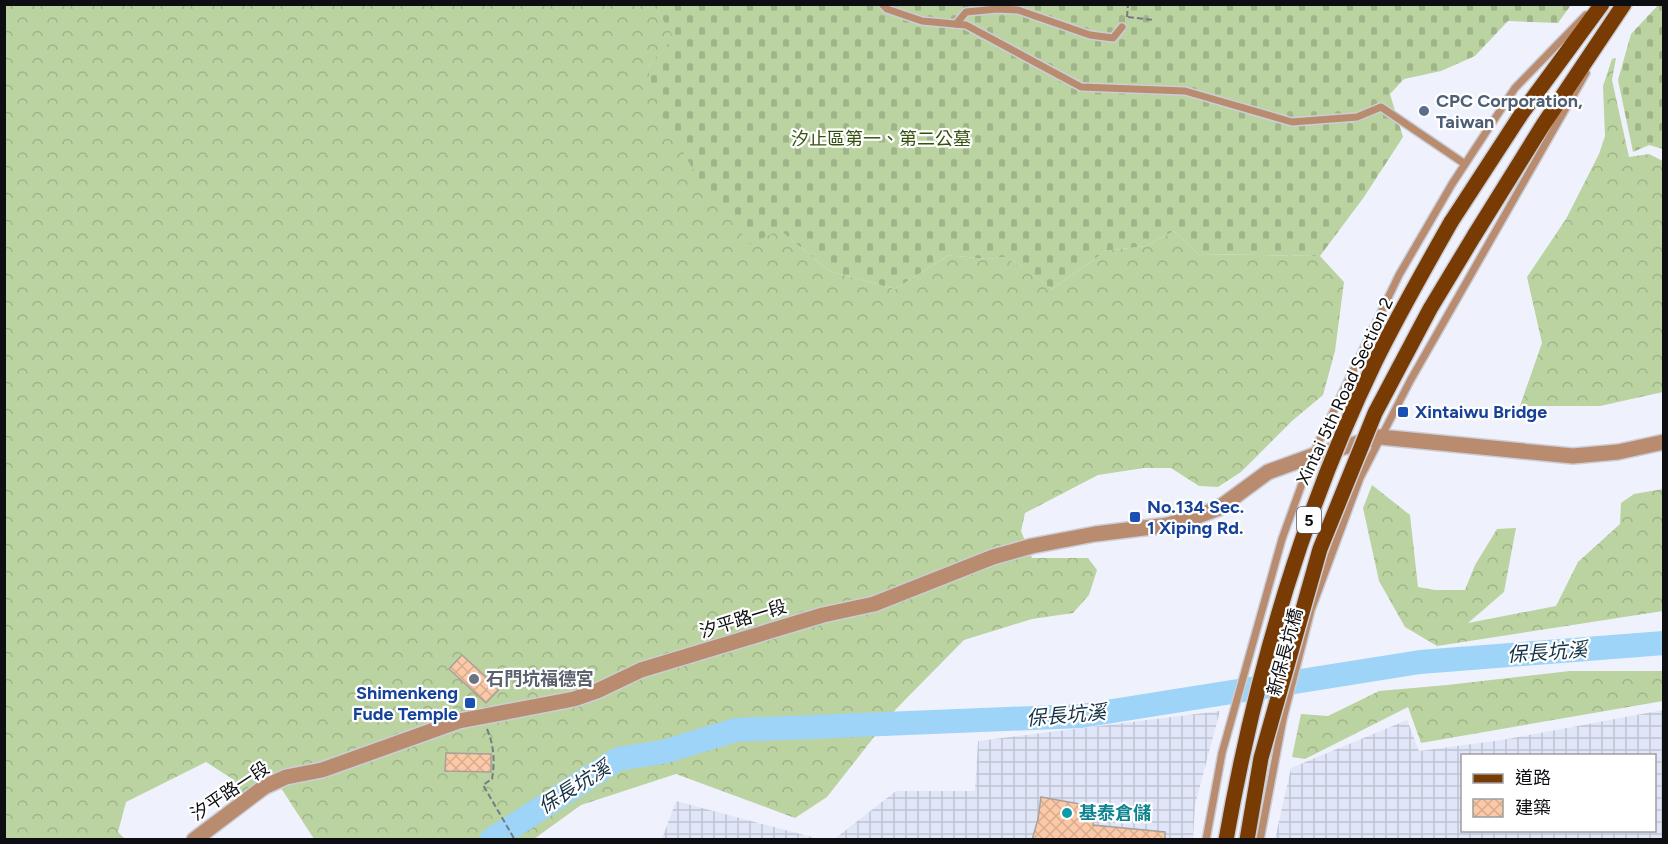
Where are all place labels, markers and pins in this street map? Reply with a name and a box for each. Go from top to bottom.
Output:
place label: CPC Corporation, Taiwan [1436,90,1583,133]
marker: CPC Corporation, Taiwan [1417,104,1431,118]
place label: Xintaiwu Bridge [1415,401,1547,423]
marker: Xintaiwu Bridge [1396,405,1410,419]
place label: No.134 Sec. 1 Xiping Rd. [1147,496,1244,539]
marker: No.134 Sec. 1 Xiping Rd. [1128,510,1142,524]
place label: 石門坑福德宮 [486,668,594,690]
marker: 石門坑福德宮 [467,672,481,686]
place label: Shimenkeng Fude Temple [353,682,458,725]
marker: Shimenkeng Fude Temple [463,696,477,710]
place label: 基泰倉儲 [1079,802,1151,824]
marker: 基泰倉儲 [1060,806,1074,820]

